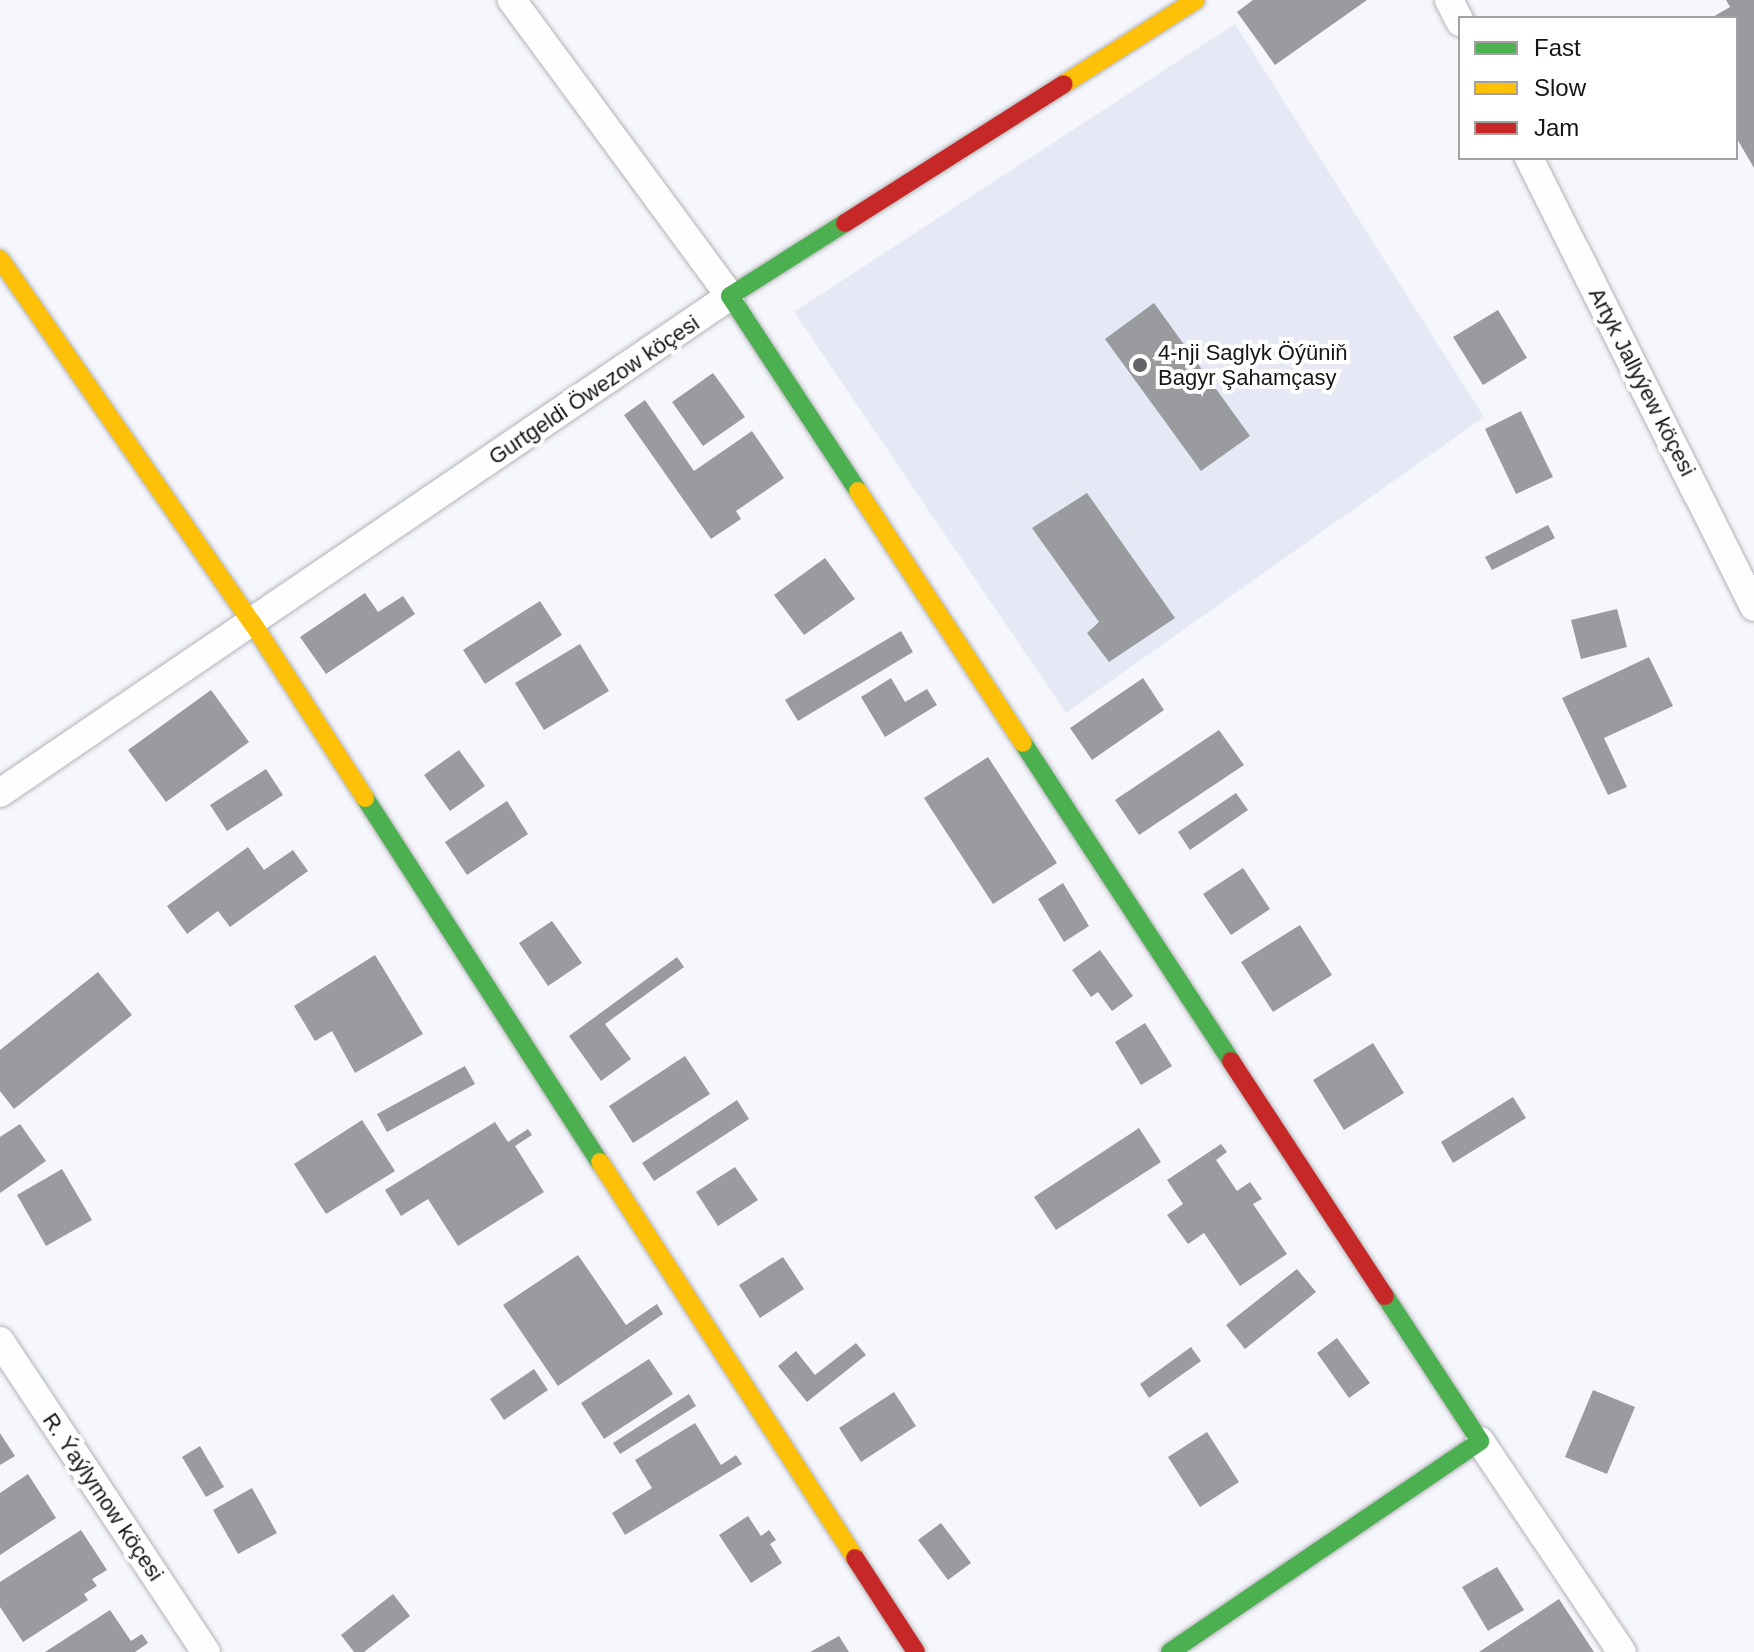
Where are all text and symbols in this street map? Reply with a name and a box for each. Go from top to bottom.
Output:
legend [1458,16,1738,160]
text: Fast [1534,34,1581,61]
text: Slow [1534,74,1586,101]
text: Jam [1534,114,1579,141]
street label: Artyk Jallyýew köçesi [1583,283,1701,481]
street label: Gurtgeldi Öwezow köçesi [484,310,704,470]
place label: 4-nji Saglyk Öýüniň Bagyr Şahamçasy [1158,339,1348,390]
marker: 4-nji Saglyk Öýüniň Bagyr Şahamçasy [1129,354,1151,376]
street label: R. Ýaýlymow köçesi [37,1408,169,1586]

